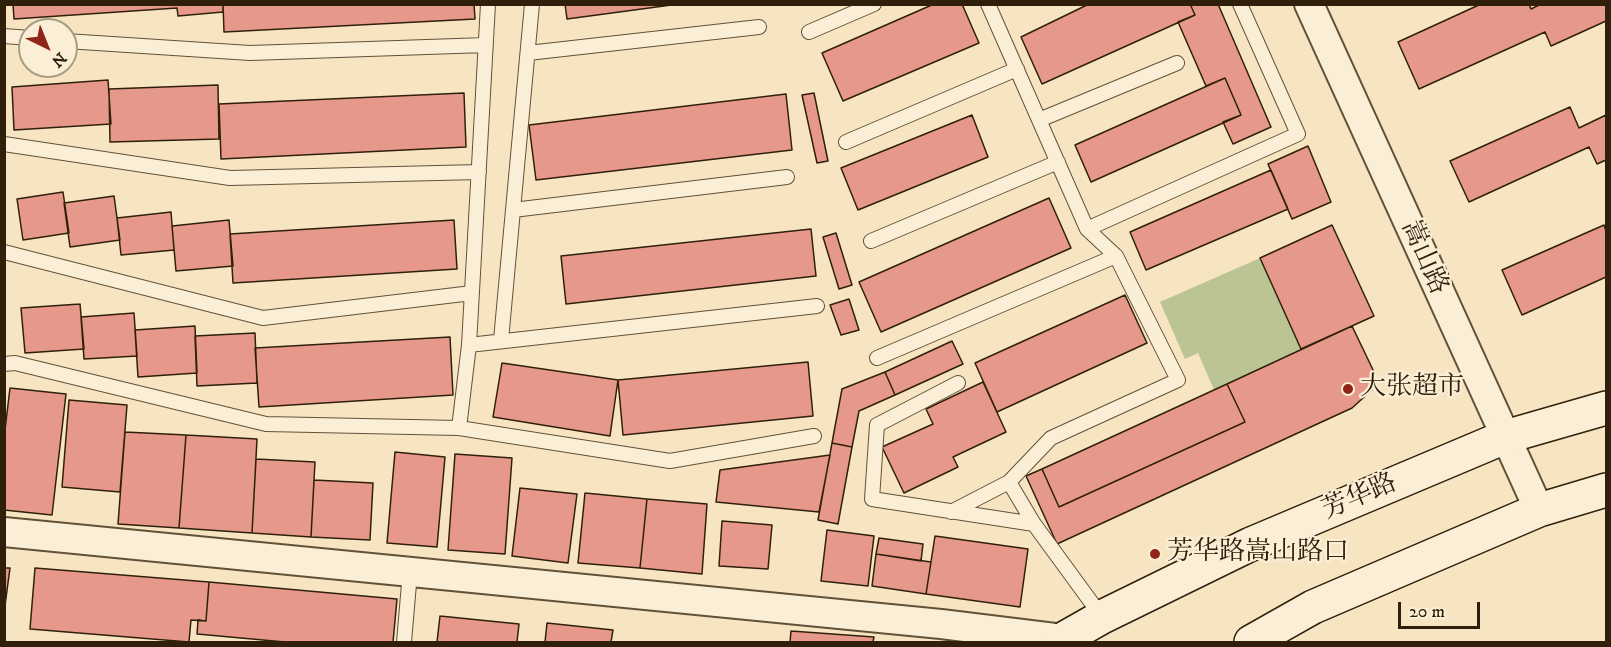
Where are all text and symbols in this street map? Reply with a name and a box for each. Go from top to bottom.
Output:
north arrow [18,18,78,78]
text: N [47,48,71,71]
street label: 嵩山路 [1393,216,1453,300]
place label: 大张超市 [1360,373,1464,405]
marker: 大张超市 [1341,382,1355,396]
street label: 芳华路 [1318,468,1402,528]
place label: 芳华路嵩山路口 [1167,538,1349,570]
marker: 芳华路嵩山路口 [1148,547,1162,561]
scale bar [1401,590,1484,628]
text: 20 m [1409,601,1445,623]

